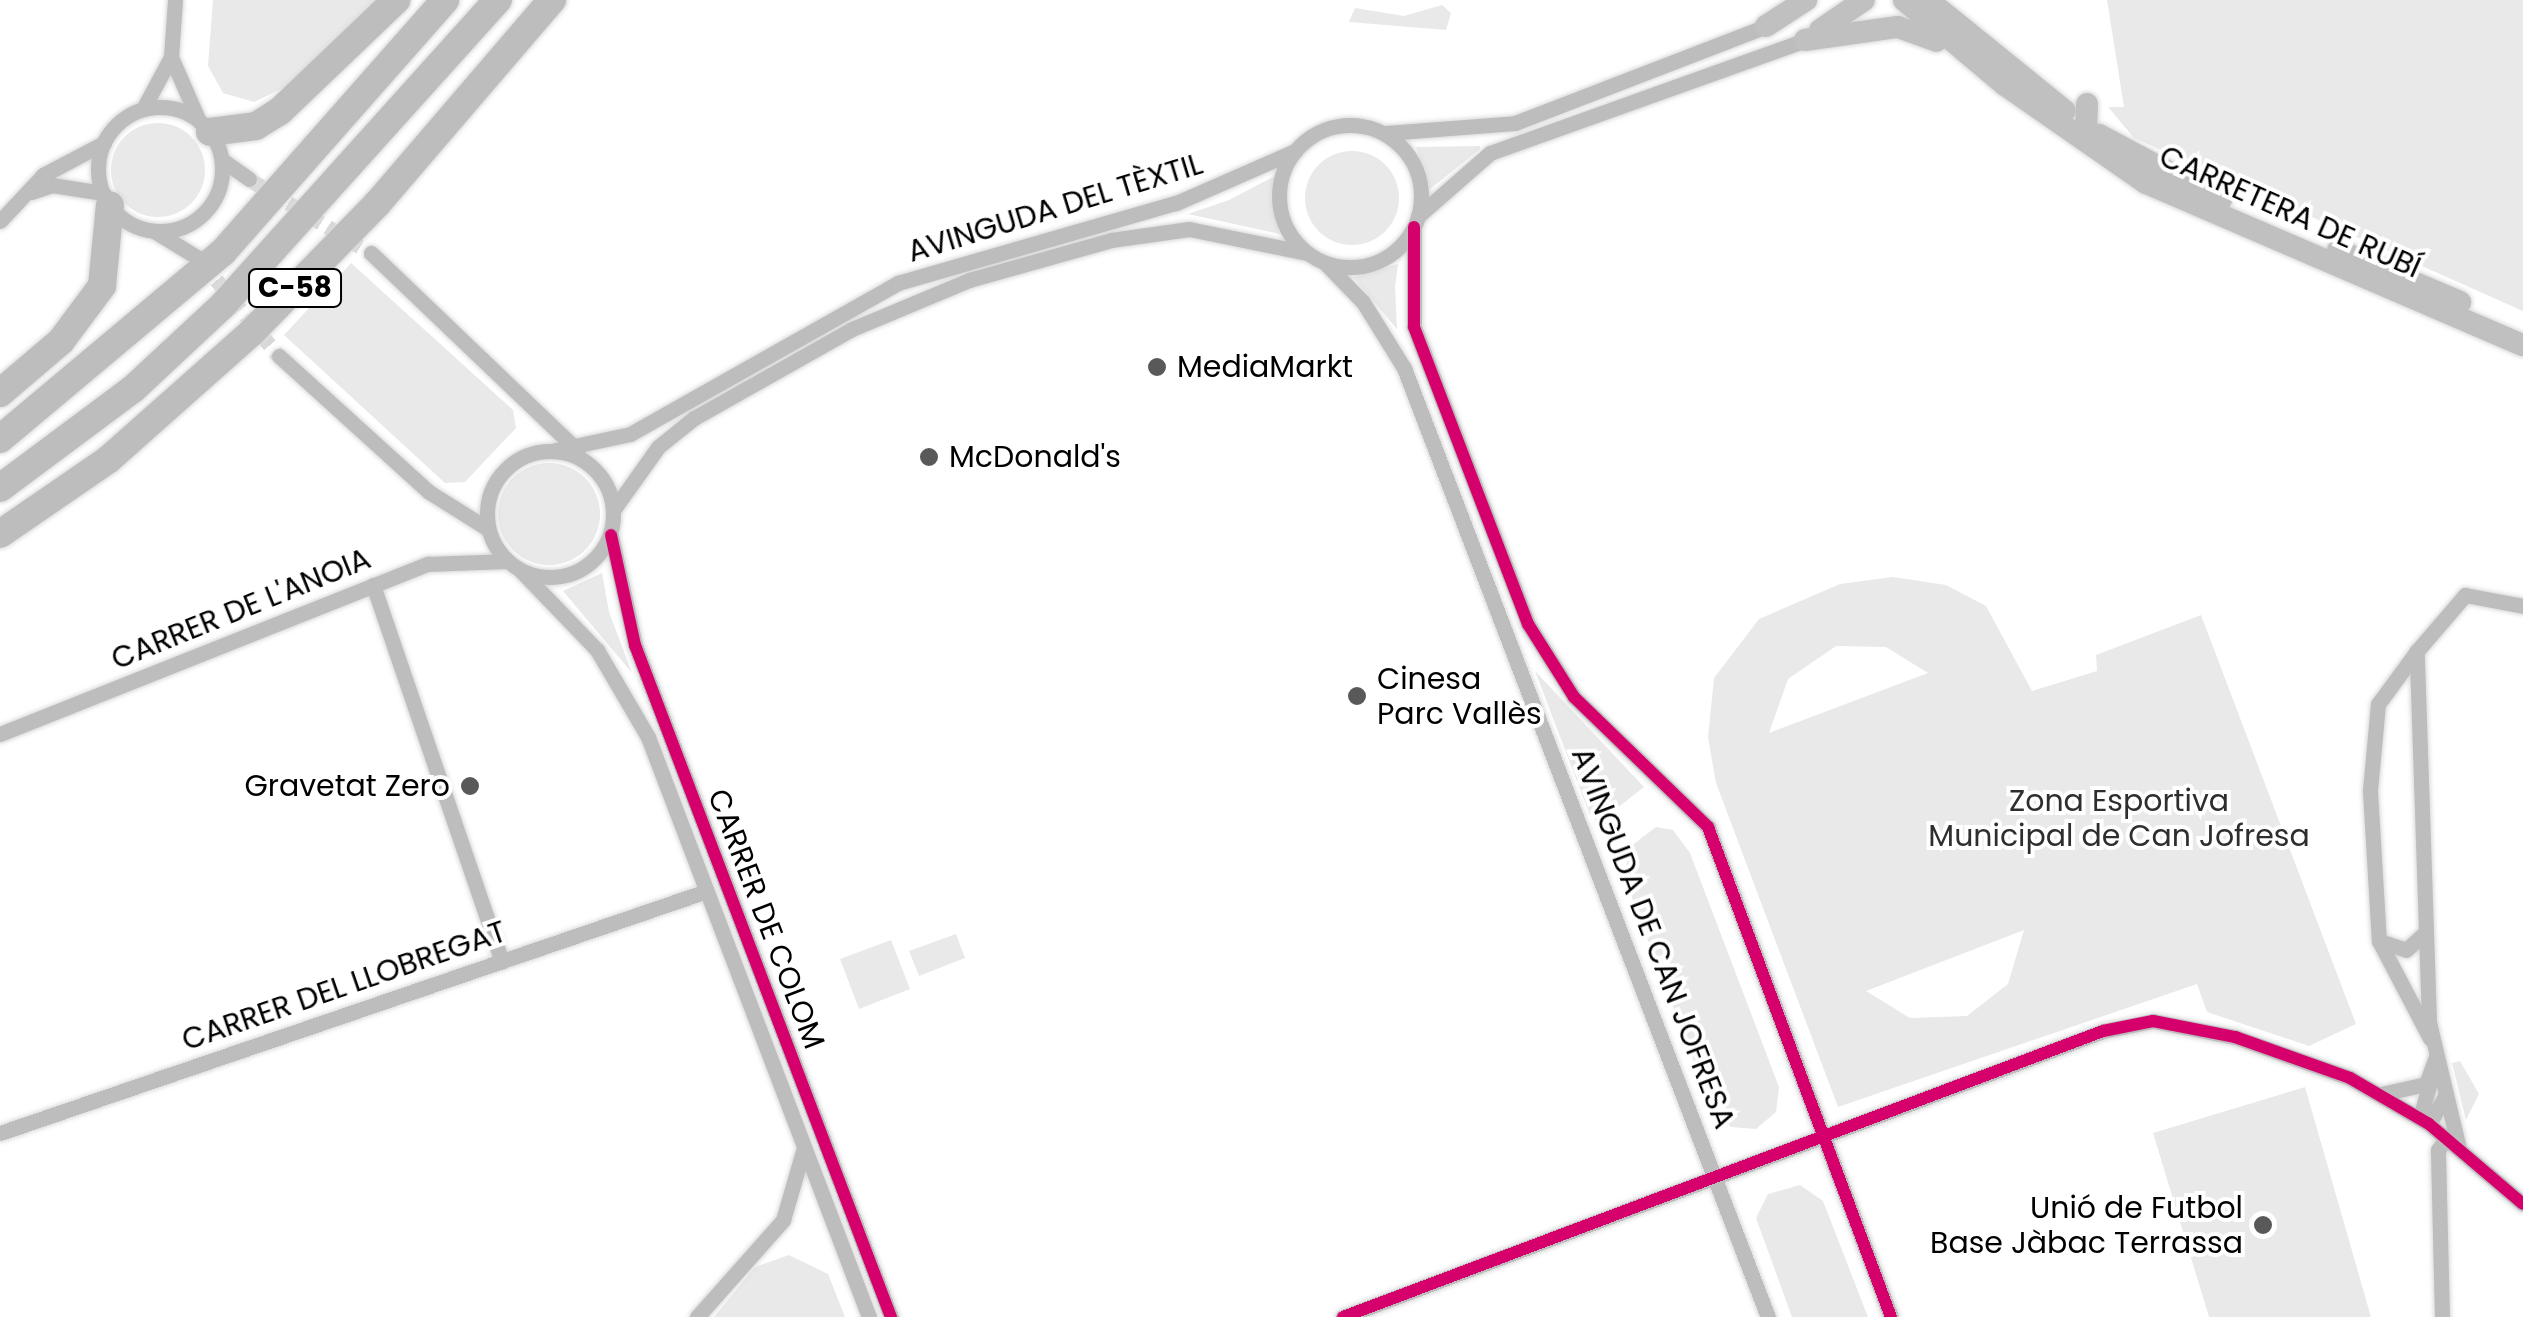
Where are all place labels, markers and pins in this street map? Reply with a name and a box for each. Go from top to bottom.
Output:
place label: MediaMarkt [1177,349,1353,385]
marker: MediaMarkt [1146,356,1168,378]
place label: McDonald's [949,439,1121,475]
marker: McDonald's [918,446,940,468]
place label: Cinesa Parc Vallès [1377,661,1542,732]
marker: Cinesa Parc Vallès [1346,685,1368,707]
place label: Gravetat Zero [244,768,450,804]
marker: Gravetat Zero [459,775,481,797]
place label: Unió de Futbol Base Jàbac Terrassa [1930,1190,2243,1260]
marker: Unió de Futbol Base Jàbac Terrassa [2252,1214,2274,1236]

